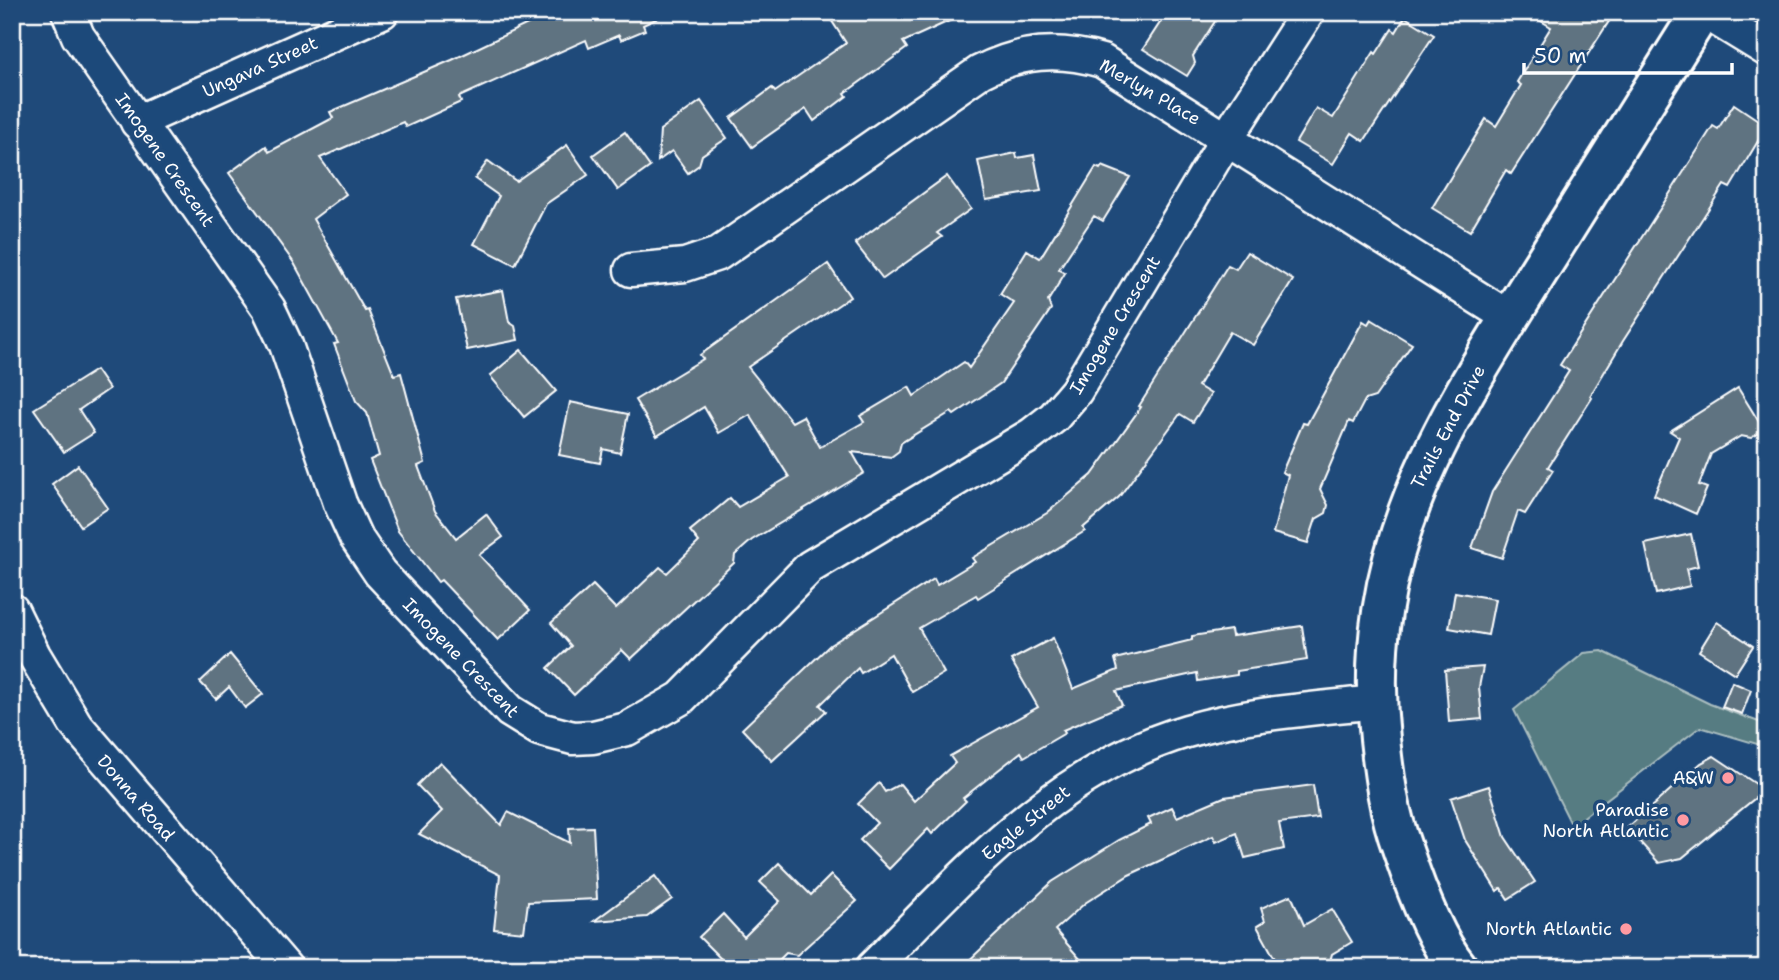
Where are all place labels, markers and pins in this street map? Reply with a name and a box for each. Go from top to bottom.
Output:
place label: A&W [1672,766,1714,790]
marker: A&W [1720,770,1736,786]
place label: Paradise North Atlantic [1542,798,1669,843]
marker: Paradise North Atlantic [1675,812,1691,828]
place label: North Atlantic [1485,917,1612,941]
marker: North Atlantic [1618,921,1634,937]

